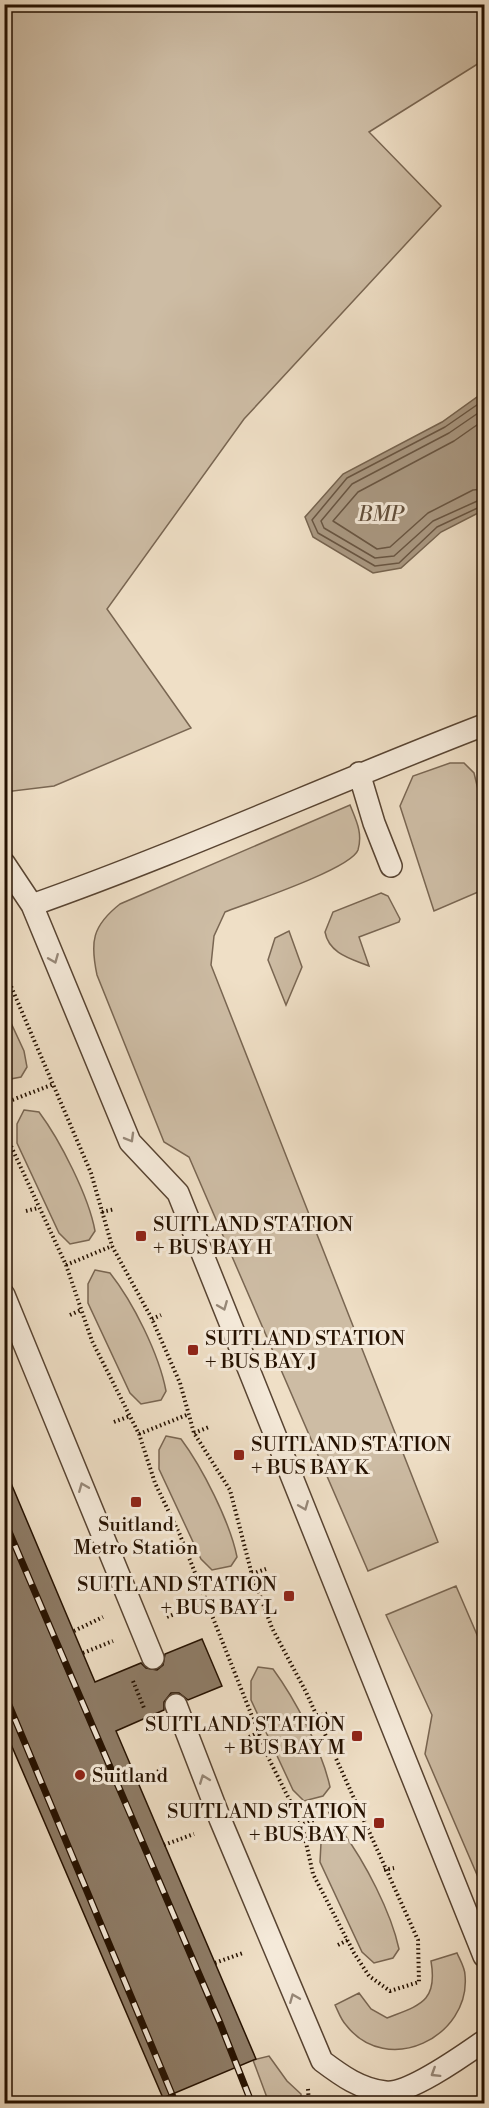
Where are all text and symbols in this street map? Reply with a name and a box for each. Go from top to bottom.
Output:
water label: BMP [357,502,406,528]
one-way arrow [47,953,59,964]
one-way arrow [123,1132,134,1142]
place label: SUITLAND STATION + BUS BAY H [153,1213,353,1261]
marker: SUITLAND STATION + BUS BAY H [134,1229,148,1243]
one-way arrow [216,1300,228,1311]
place label: SUITLAND STATION + BUS BAY J [205,1327,405,1375]
marker: SUITLAND STATION + BUS BAY J [186,1343,200,1357]
place label: SUITLAND STATION + BUS BAY K [251,1433,451,1481]
marker: SUITLAND STATION + BUS BAY K [232,1448,246,1462]
one-way arrow [78,1483,90,1494]
marker: Suitland Metro Station [129,1495,143,1509]
one-way arrow [297,1501,310,1511]
place label: Suitland Metro Station [74,1513,198,1561]
place label: SUITLAND STATION + BUS BAY L [77,1573,277,1621]
marker: SUITLAND STATION + BUS BAY L [282,1589,296,1603]
place label: SUITLAND STATION + BUS BAY M [145,1713,345,1761]
marker: SUITLAND STATION + BUS BAY M [350,1729,364,1743]
place label: Suitland [92,1764,169,1789]
marker: Suitland [73,1768,87,1782]
one-way arrow [199,1774,211,1785]
place label: SUITLAND STATION + BUS BAY N [167,1800,367,1848]
marker: SUITLAND STATION + BUS BAY N [372,1816,386,1830]
one-way arrow [289,1994,301,2005]
one-way arrow [431,2066,442,2077]

